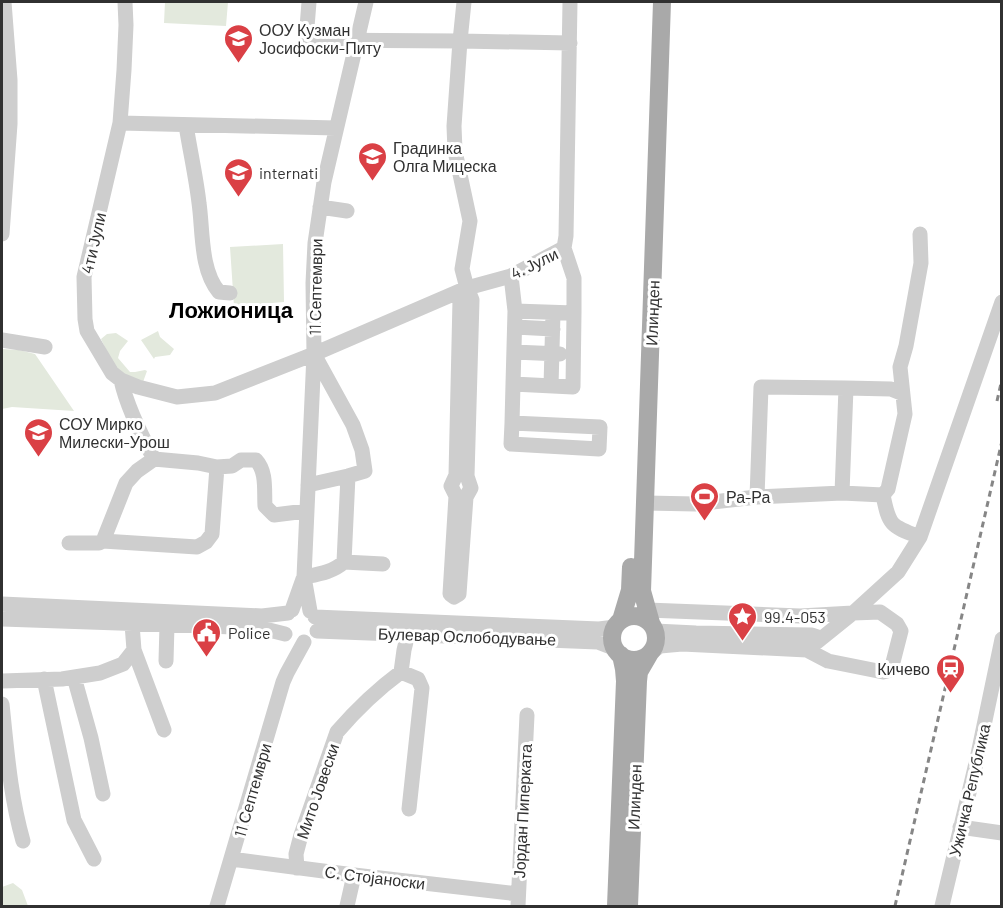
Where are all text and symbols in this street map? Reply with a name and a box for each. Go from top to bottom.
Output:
place label: ООУ Кузман Јосифоски-Питу [259,20,381,57]
school or university icon: ООУ Кузман Јосифоски-Питу [222,22,254,64]
place label: Градинка Олга Мицеска [393,138,497,175]
school or university icon: Градинка Олга Мицеска [356,140,388,182]
school or university icon: internati [222,156,254,198]
place label: internati [259,163,318,182]
street label: 4ти Јули [77,211,109,275]
street label: 11 Септември [305,238,325,336]
street label: 4. Јули [507,243,561,283]
street label: Илинден [641,280,663,346]
district label: Ложионица [169,296,294,323]
place label: СОУ Мирко Милески-Урош [59,414,170,451]
school or university icon: СОУ Мирко Милески-Урош [22,416,54,458]
sports icon: Ра-Ра [689,480,721,522]
place label: Ра-Ра [726,487,770,506]
place icon: 99.4-053 [727,600,759,642]
place label: 99.4-053 [764,607,826,626]
public building icon: Police [191,616,223,658]
place label: Police [228,623,270,642]
street label: Булевар Ослободување [378,623,557,649]
station icon: Кичево [935,652,967,694]
place label: Кичево [877,659,930,678]
street label: Ужичка Република [944,722,994,858]
street label: 11 Септември [230,741,274,839]
street label: Мито Јовески [292,741,342,841]
street label: Јордан Пиперката [509,743,535,879]
street label: Илинден [623,764,645,830]
street label: С. Стојаноски [324,861,426,893]

